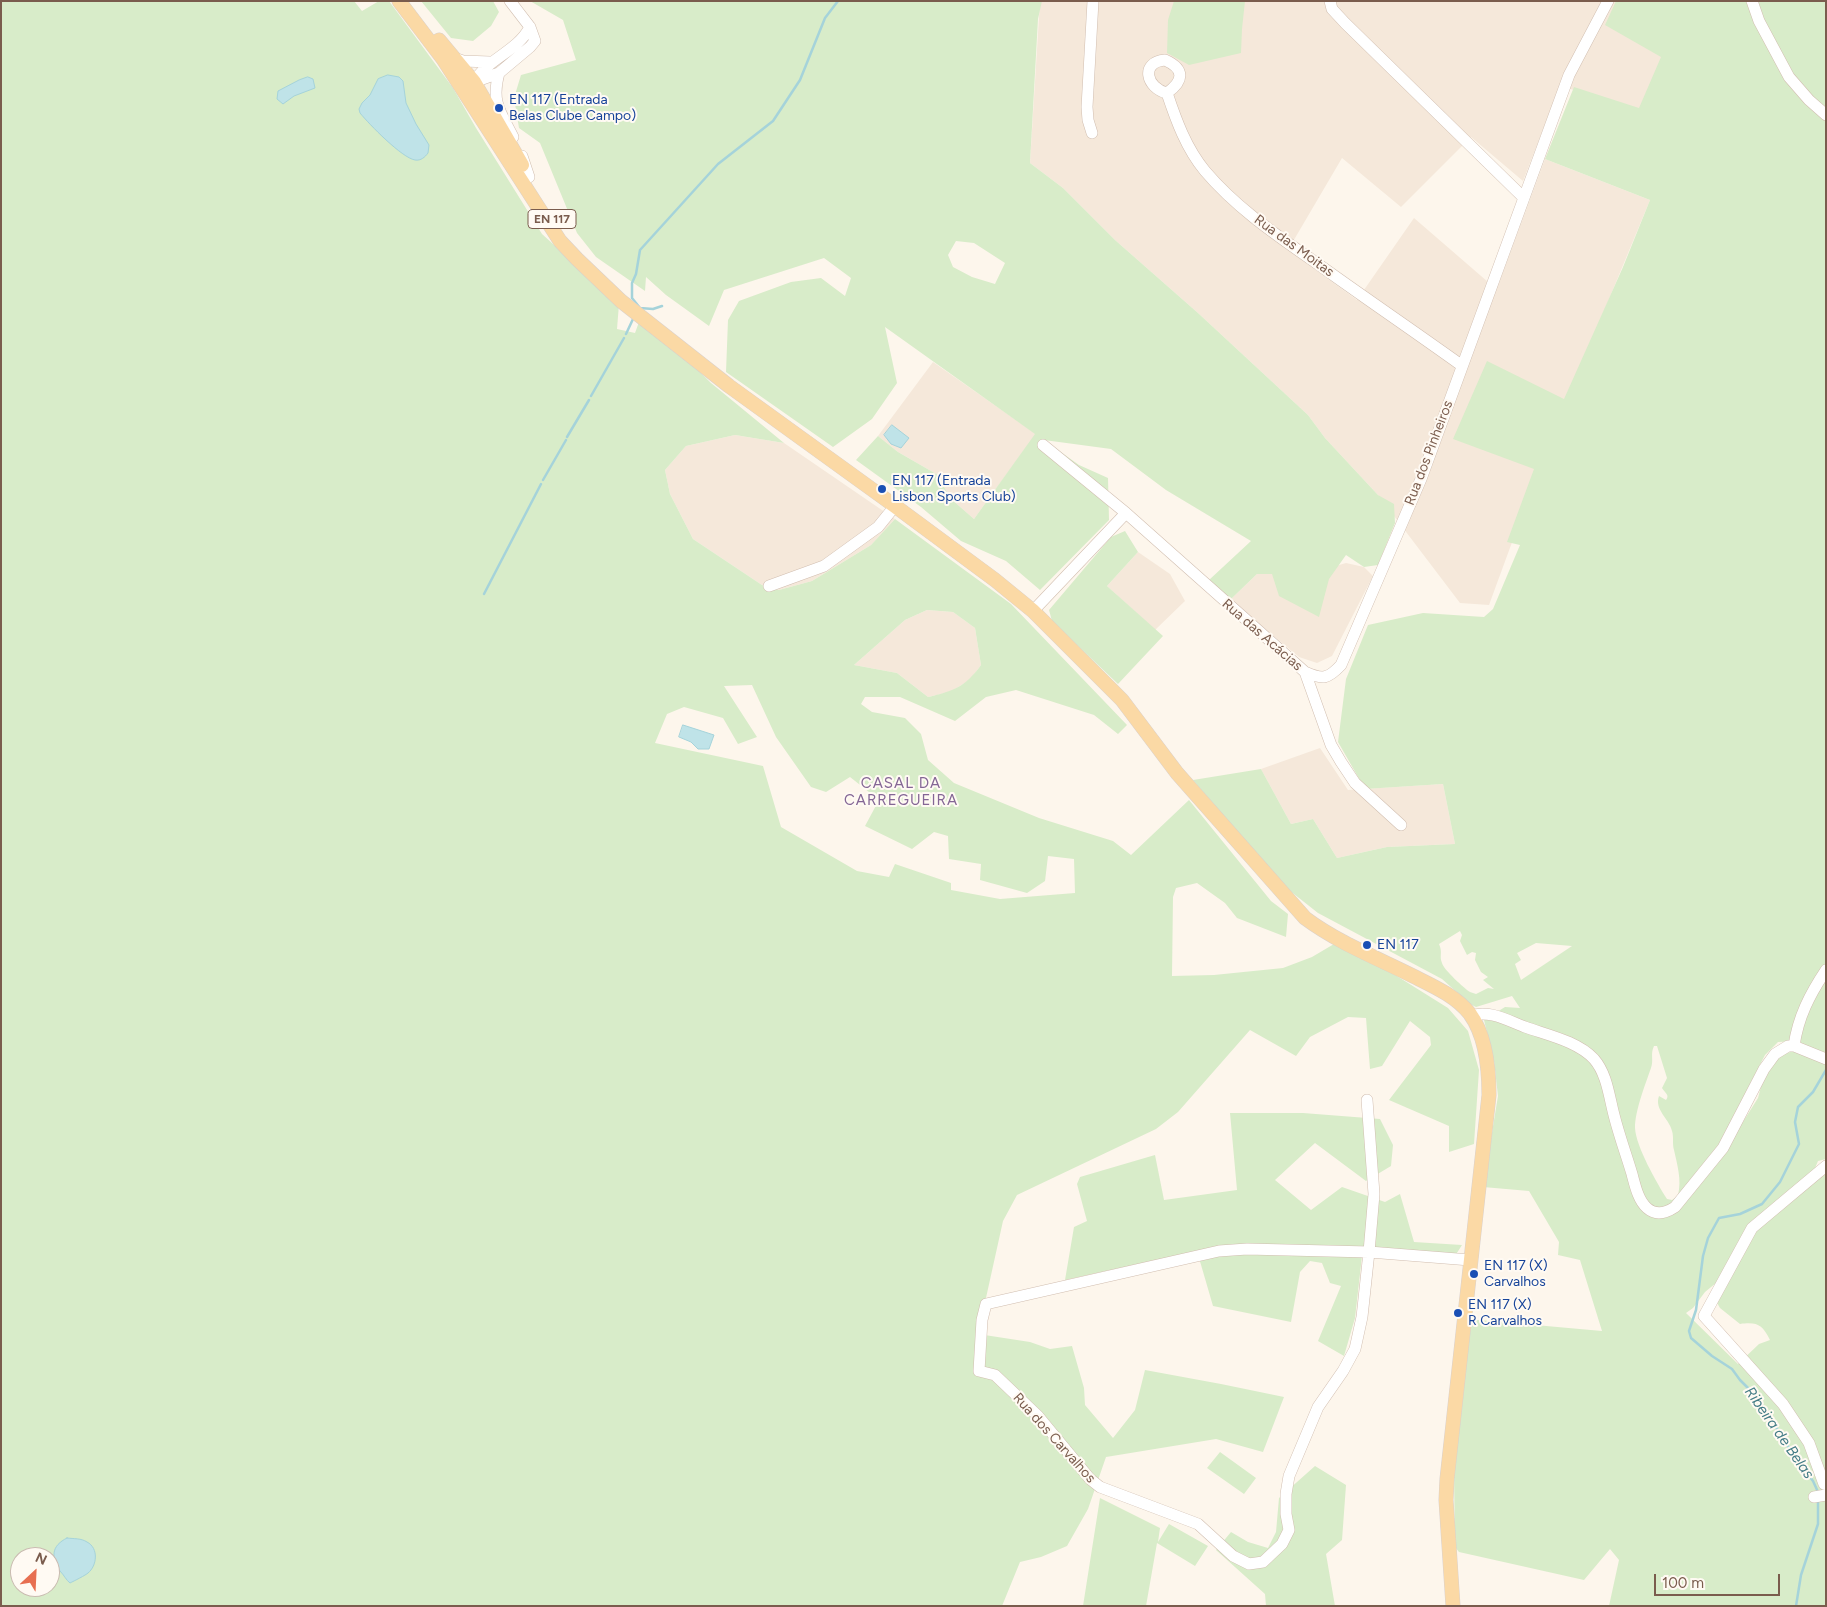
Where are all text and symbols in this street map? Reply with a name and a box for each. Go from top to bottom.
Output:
place label: EN 117 (Entrada Belas Clube Campo) [509,92,636,124]
marker: EN 117 (Entrada Belas Clube Campo) [493,102,505,114]
road number: EN 117 [528,210,576,228]
street label: Rua das Moitas [1251,211,1337,281]
street label: Rua dos Pinheiros [1401,398,1457,508]
place label: EN 117 (Entrada Lisbon Sports Club) [892,473,1016,506]
marker: EN 117 (Entrada Lisbon Sports Club) [876,483,888,495]
street label: Rua das Acácias [1218,596,1306,674]
district label: CASAL DA CARREGUEIRA [843,775,959,810]
place label: EN 117 [1377,937,1419,953]
marker: EN 117 [1361,939,1373,951]
place label: EN 117 (X) Carvalhos [1484,1258,1548,1290]
marker: EN 117 (X) Carvalhos [1468,1268,1480,1280]
place label: EN 117 (X) R Carvalhos [1468,1297,1542,1330]
marker: EN 117 (X) R Carvalhos [1452,1307,1464,1319]
water label: Ribeira de Belas [1741,1383,1817,1483]
street label: Rua dos Carvalhos [1009,1390,1099,1486]
north arrow [10,1547,60,1597]
text: N [33,1549,50,1569]
scale bar [1657,1564,1783,1596]
text: 100 m [1662,1574,1704,1592]

